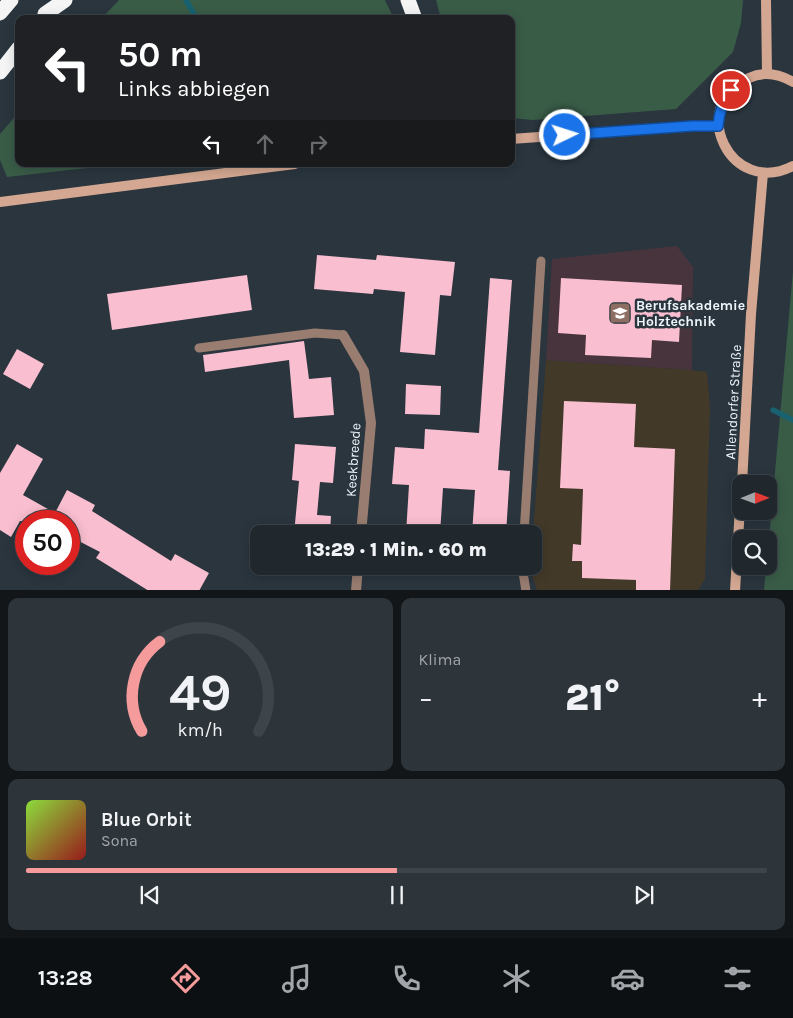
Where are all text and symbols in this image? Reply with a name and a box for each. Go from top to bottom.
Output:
text: 50 m [118,34,203,75]
icon: left [35,35,100,100]
pin [710,69,752,111]
text: Links abbiegen [118,76,270,102]
icon: arrive [717,76,745,104]
position arrow [538,108,590,160]
icon: left [198,130,226,158]
icon: ahead [251,130,279,158]
icon: right [304,130,332,158]
place label: Berufsakademie Holztechnik [636,297,745,330]
school or university icon: Berufsakademie Holztechnik [608,301,632,325]
street label: Allendorfer Straße [722,344,745,460]
street label: Keekbreede [342,423,365,498]
north arrow [732,475,778,520]
map controls [732,475,777,575]
speed limit sign: 50 [15,510,80,575]
button: search [732,530,777,575]
text: 13:29 · 1 Min. · 60 m [305,539,487,561]
text: Klima [419,650,461,669]
text: 49 [169,662,232,723]
text: 21° [565,675,620,720]
text: − [419,681,433,714]
text: + [752,681,767,714]
text: km/h [178,720,223,741]
text: Blue Orbit [101,809,192,831]
text: Sona [101,831,138,850]
icon: previous [136,881,164,909]
icon: pause [383,881,411,909]
icon: next [630,881,658,909]
icon: directions [168,961,203,996]
icon: music [279,961,314,996]
icon: phone [389,961,424,996]
icon: climate [499,961,534,996]
icon: car [610,961,645,996]
icon: filters [720,961,755,996]
text: 13:28 [38,965,93,991]

